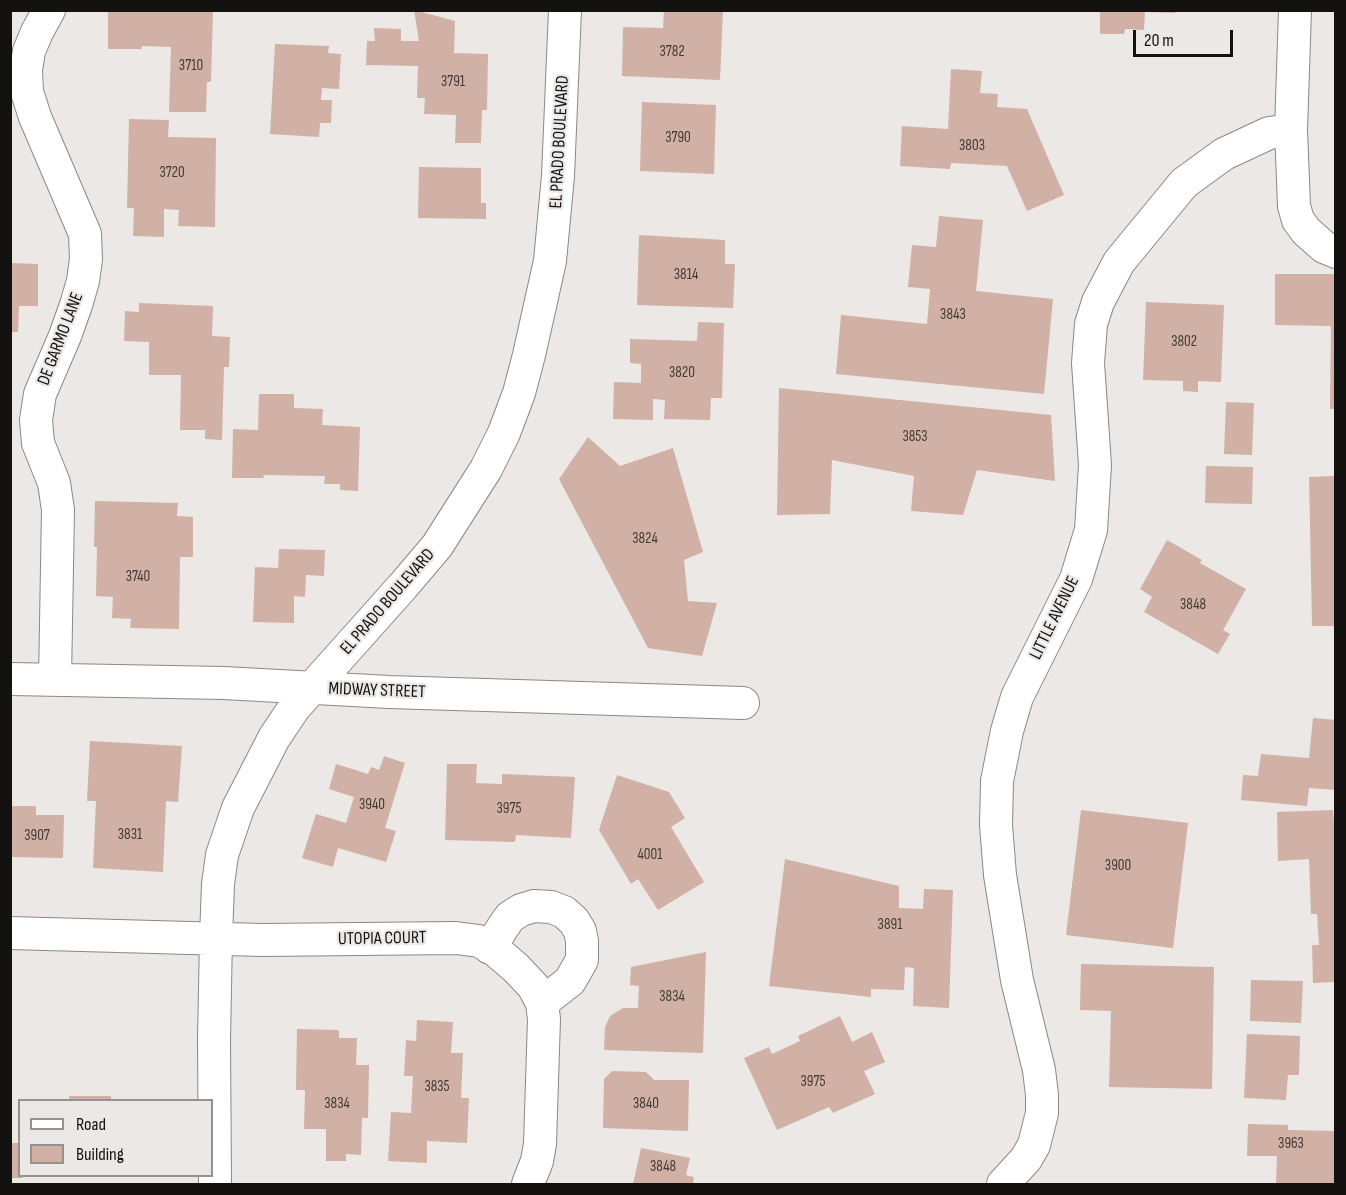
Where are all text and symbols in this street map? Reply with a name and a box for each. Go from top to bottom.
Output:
scale bar [1136,18,1236,56]
text: 20 m [1144,30,1174,51]
house number: 3782 [659,43,685,61]
house number: 3710 [179,57,203,75]
house number: 3791 [441,73,465,91]
street label: EL PRADO BOULEVARD [546,75,574,209]
house number: 3790 [665,129,691,147]
house number: 3803 [959,137,985,155]
house number: 3720 [159,164,185,182]
house number: 3814 [674,266,698,284]
street label: DE GARMO LANE [33,290,89,388]
house number: 3843 [940,306,966,324]
house number: 3802 [1171,333,1197,351]
house number: 3820 [669,364,695,382]
house number: 3853 [902,428,928,446]
house number: 3824 [632,530,658,548]
street label: EL PRADO BOULEVARD [336,545,440,659]
house number: 3740 [126,568,150,586]
street label: LITTLE AVENUE [1026,573,1084,663]
house number: 3848 [1180,596,1206,614]
street label: MIDWAY STREET [328,679,426,703]
house number: 3940 [359,796,385,814]
house number: 3975 [497,800,521,818]
house number: 3831 [118,826,142,844]
house number: 3907 [24,827,50,845]
house number: 4001 [638,846,662,864]
house number: 3900 [1105,857,1131,875]
house number: 3891 [878,916,902,934]
street label: UTOPIA COURT [338,927,426,951]
house number: 3834 [659,988,685,1006]
house number: 3975 [801,1073,825,1091]
house number: 3835 [424,1078,450,1096]
house number: 3834 [324,1095,350,1113]
house number: 3840 [633,1095,659,1113]
legend [18,1099,213,1177]
text: Road [76,1114,106,1135]
house number: 3963 [1278,1135,1304,1153]
text: Building [76,1144,124,1165]
house number: 3848 [650,1158,676,1176]

